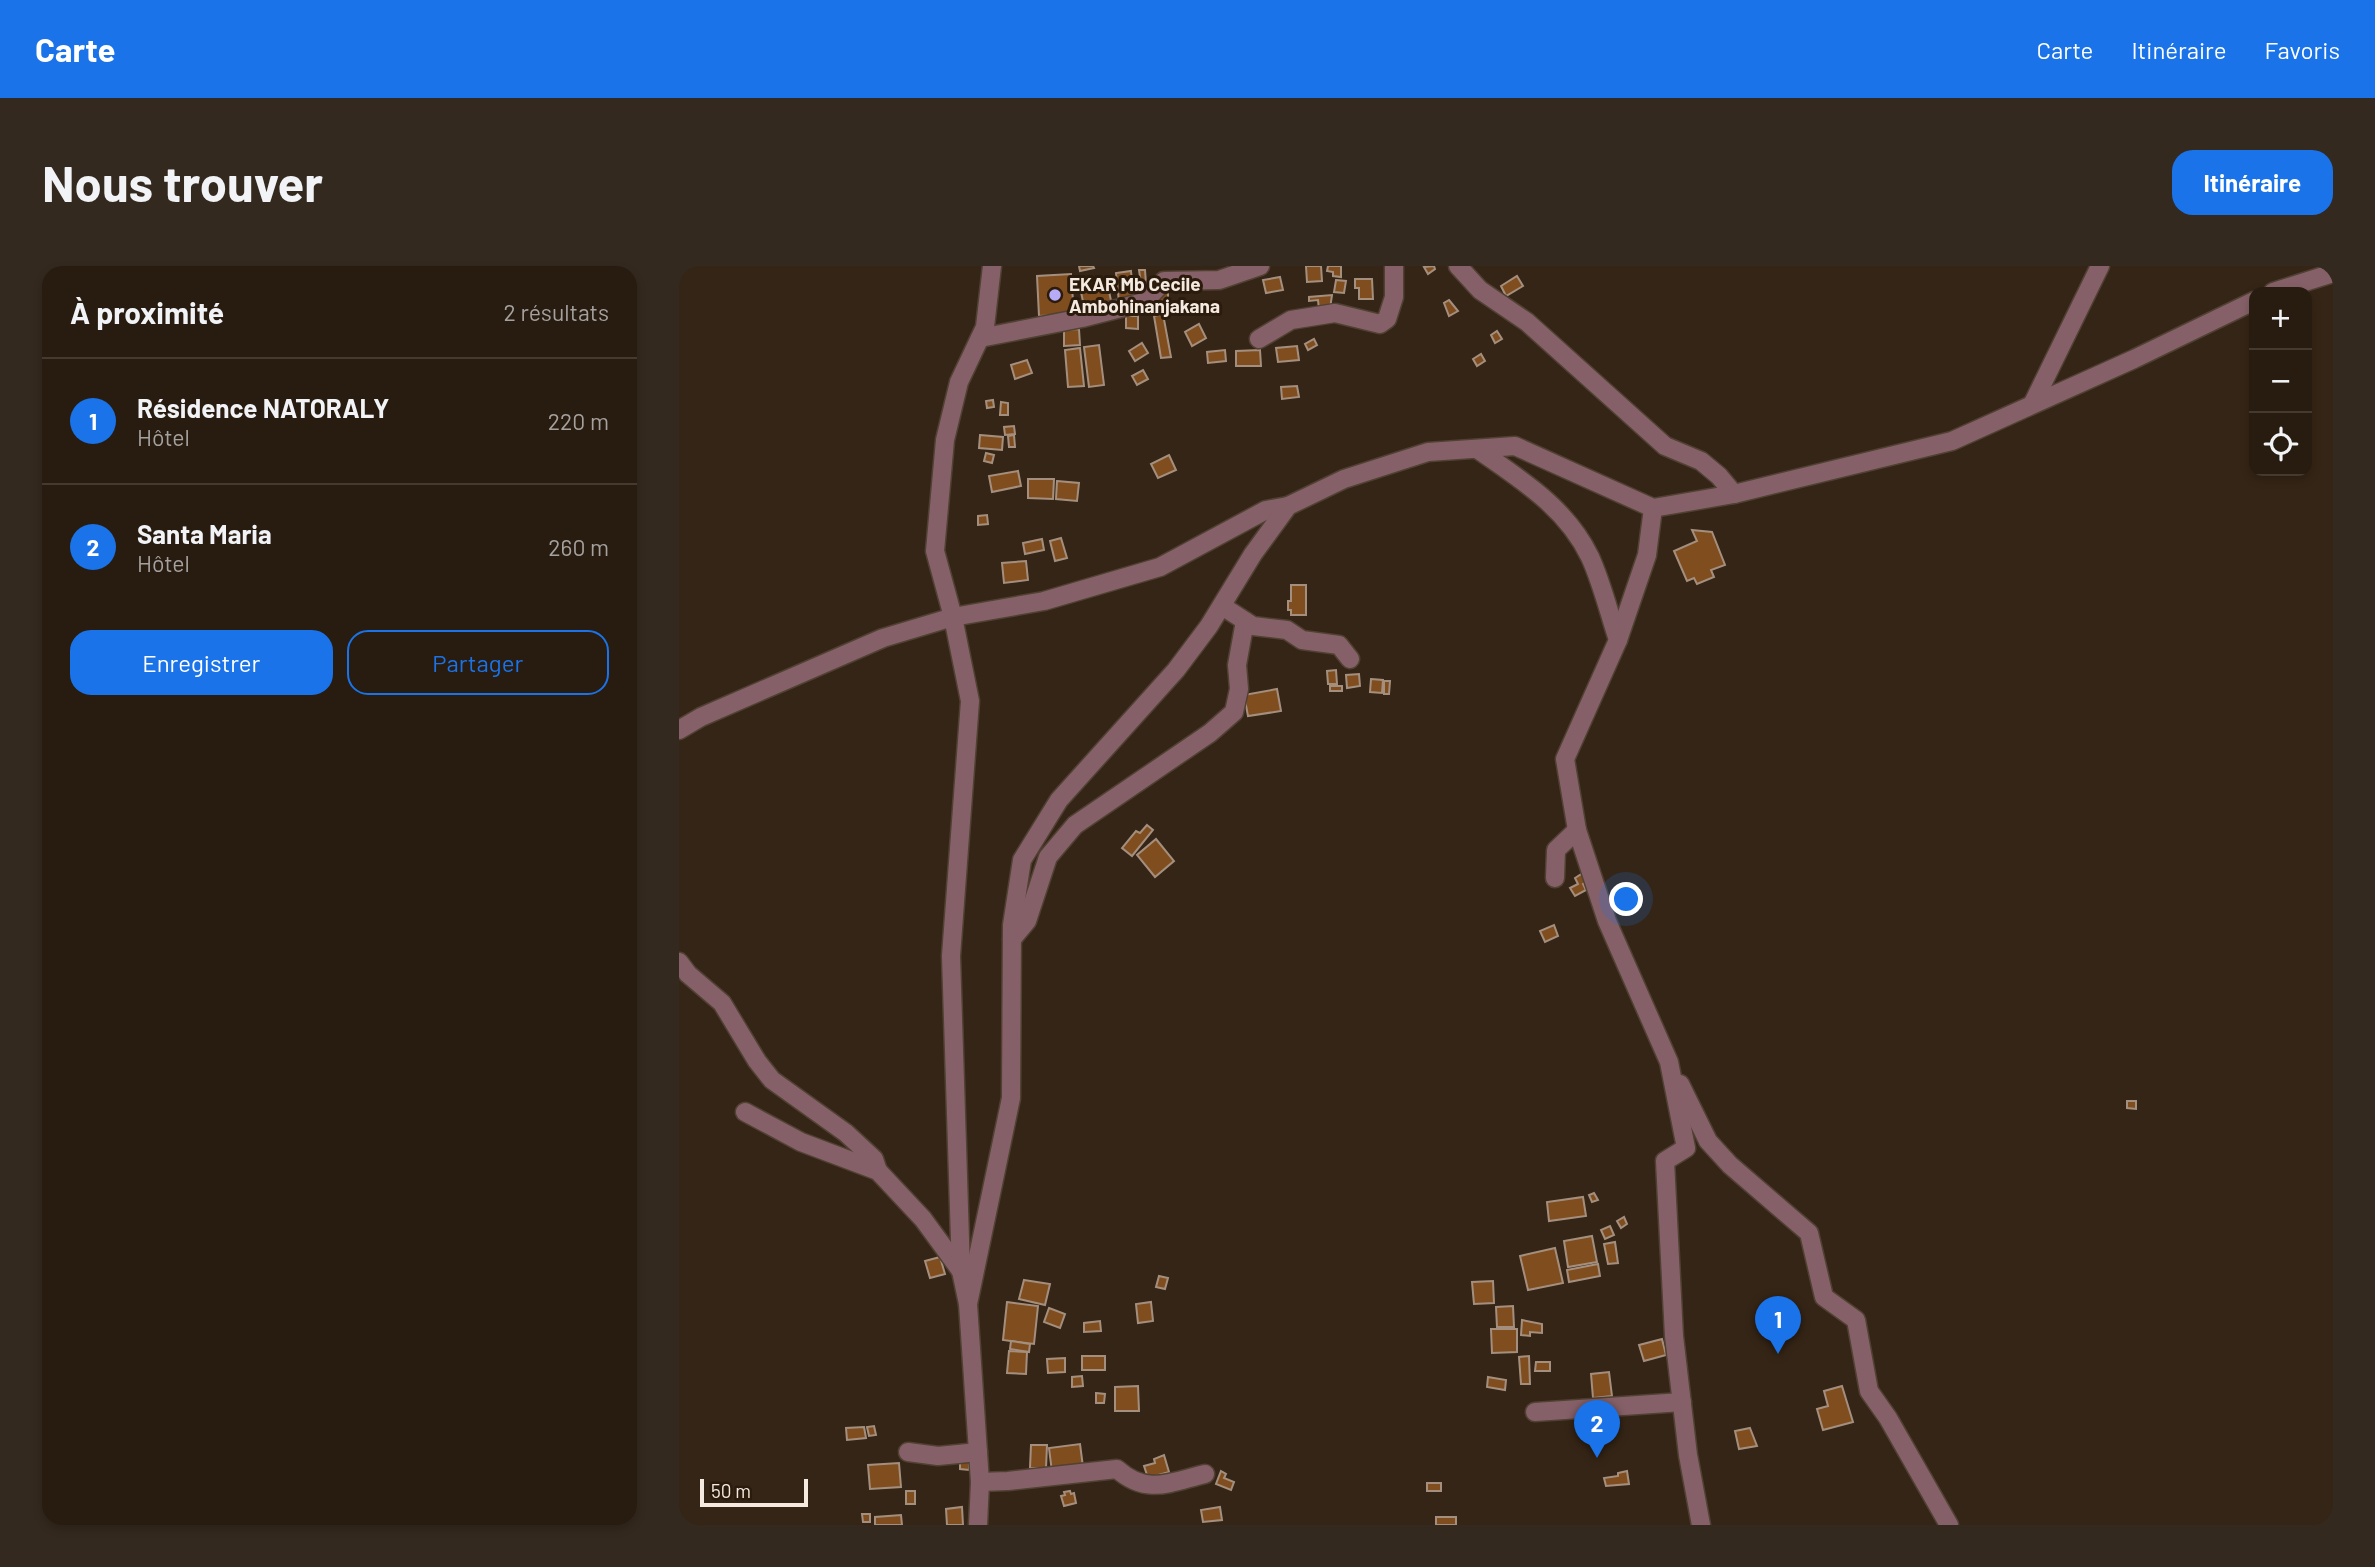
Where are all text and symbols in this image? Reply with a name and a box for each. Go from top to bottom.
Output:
text: Carte [35,29,116,69]
text: Carte [2037,35,2093,64]
text: Itinéraire [2131,35,2227,64]
text: Favoris [2265,35,2340,64]
button: Itinéraire [2172,150,2333,215]
text: Nous trouver [42,153,323,212]
place label: EKAR Mb Cecile Ambohinanjakana [1069,272,1220,317]
marker: EKAR Mb Cecile Ambohinanjakana [1047,287,1063,303]
map controls [2249,287,2312,476]
button: + [2249,287,2312,350]
text: À proximité [70,294,224,330]
text: 2 résultats [504,298,609,326]
button: − [2249,350,2312,413]
text: Résidence NATORALY [137,392,389,423]
text: 1 [89,407,97,435]
text: 220 m [548,407,609,435]
button: locate [2249,413,2312,476]
text: Hôtel [137,423,190,451]
text: Santa Maria [137,518,272,549]
text: 2 [87,533,99,561]
text: 260 m [548,533,609,561]
text: Hôtel [137,549,190,577]
button: Enregistrer [70,630,333,695]
button: Partager [347,630,609,695]
your location [1609,882,1643,916]
pin: 1 [1755,1296,1801,1354]
pin: 2 [1574,1400,1620,1458]
scale bar [700,1476,809,1508]
text: 50 m [711,1479,751,1502]

